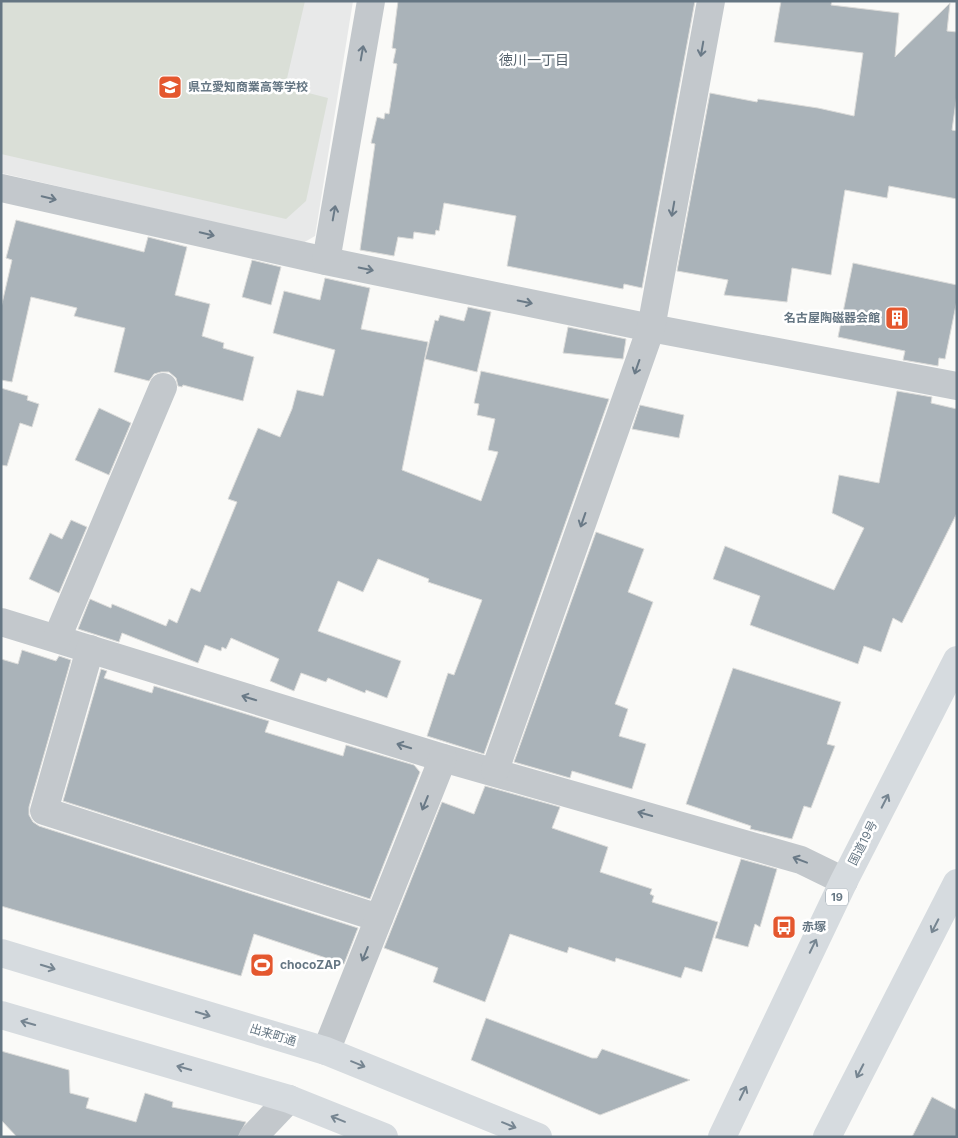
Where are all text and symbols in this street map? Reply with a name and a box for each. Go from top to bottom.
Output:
one-way arrow [697,41,707,57]
one-way arrow [357,45,367,61]
district label: 徳川一丁目 [499,51,569,68]
school or university icon: 県立愛知商業高等学校 [157,74,183,100]
place label: 県立愛知商業高等学校 [188,79,308,94]
one-way arrow [40,194,56,203]
one-way arrow [668,201,677,217]
one-way arrow [330,205,340,221]
one-way arrow [199,230,215,239]
one-way arrow [358,265,374,274]
one-way arrow [517,298,533,307]
building icon: 名古屋陶磁器会館 [884,305,910,331]
place label: 名古屋陶磁器会館 [784,310,880,325]
one-way arrow [632,359,641,374]
one-way arrow [578,512,587,528]
one-way arrow [241,692,257,702]
one-way arrow [396,740,412,750]
one-way arrow [880,793,890,808]
one-way arrow [420,795,429,810]
one-way arrow [637,809,653,819]
street label: 国道19号 [845,818,880,868]
one-way arrow [793,855,808,864]
road number: 19 [826,889,848,906]
bus stop icon: 赤塚 [771,914,797,940]
place label: 赤塚 [802,919,826,934]
one-way arrow [929,919,939,934]
one-way arrow [809,939,818,954]
one-way arrow [359,946,369,961]
sports icon: chocoZAP [249,952,275,978]
place label: chocoZAP [280,957,341,972]
one-way arrow [40,962,56,972]
one-way arrow [195,1009,211,1019]
one-way arrow [21,1017,37,1027]
street label: 出来町通 [248,1020,298,1049]
one-way arrow [350,1060,365,1069]
one-way arrow [176,1063,192,1073]
one-way arrow [855,1063,864,1078]
one-way arrow [739,1086,748,1101]
one-way arrow [331,1113,346,1122]
one-way arrow [500,1121,516,1130]

